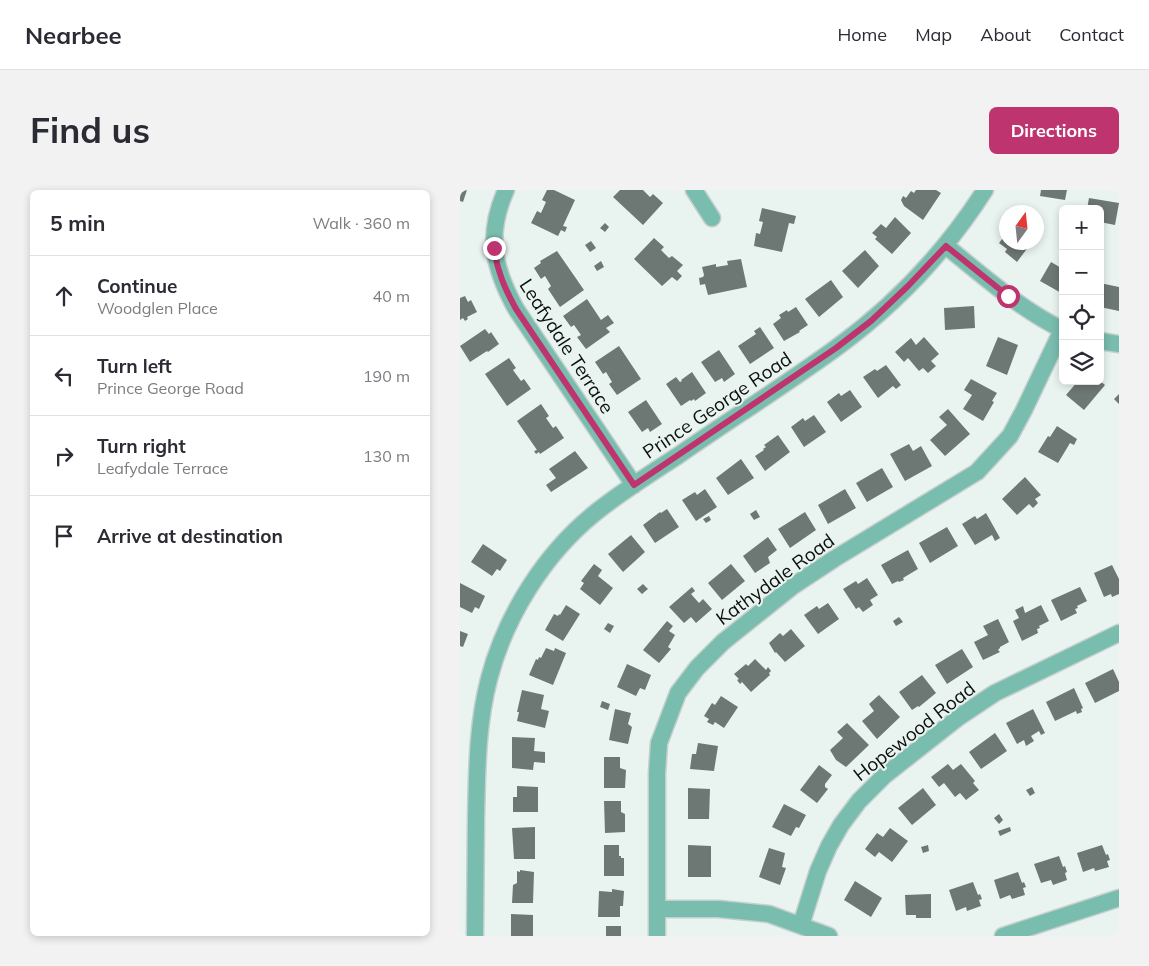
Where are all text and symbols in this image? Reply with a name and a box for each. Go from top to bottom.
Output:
text: Nearbee [25,20,122,50]
text: Home [837,23,887,46]
text: Map [915,23,952,46]
text: About [980,23,1031,46]
text: Contact [1059,23,1124,46]
button: Directions [989,107,1119,154]
text: Find us [30,108,150,152]
north arrow [999,205,1044,250]
map controls [1059,205,1104,385]
button: + [1059,205,1104,250]
text: 5 min [50,210,105,236]
text: Walk · 360 m [312,213,410,233]
route end [483,237,506,260]
button: − [1059,250,1104,295]
text: Continue [97,274,177,298]
street label: Leafydale Terrace [514,274,620,418]
icon: ahead [50,282,78,310]
route start [997,285,1020,308]
text: 40 m [373,286,410,306]
button: locate [1059,295,1104,340]
text: Woodglen Place [97,298,218,318]
button: layers [1059,340,1104,385]
street label: Prince George Road [638,346,796,464]
text: Turn left [97,354,172,378]
icon: left [50,362,78,390]
text: 190 m [363,366,410,386]
text: Prince George Road [97,378,244,398]
text: Turn right [97,434,186,458]
icon: right [50,442,78,470]
text: 130 m [363,446,410,466]
text: Leafydale Terrace [97,458,228,478]
icon: arrive [50,522,78,550]
text: Arrive at destination [97,524,283,548]
street label: Kathydale Road [711,528,839,630]
street label: Hopewood Road [848,676,980,786]

